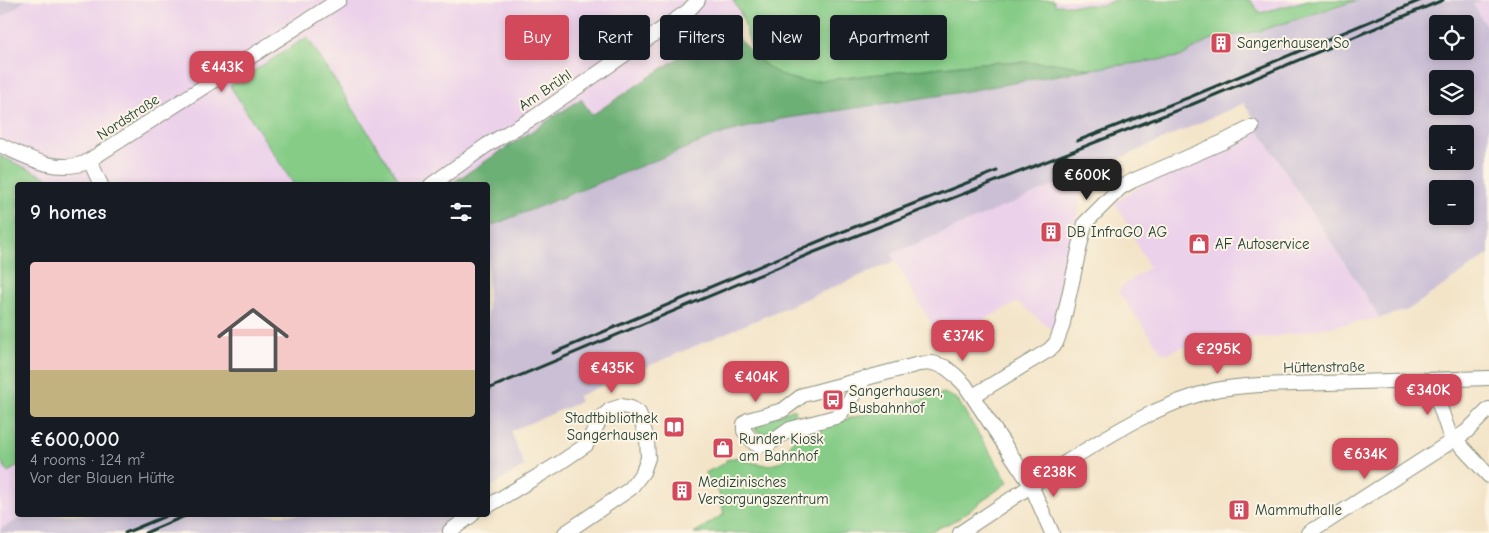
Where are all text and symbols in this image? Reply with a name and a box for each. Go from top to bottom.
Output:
chip: Buy [505,15,569,60]
chip: Rent [579,15,650,60]
chip: Filters [660,15,743,60]
chip: New [753,15,820,60]
chip: Apartment [830,15,947,60]
map controls [1429,15,1474,225]
button: locate [1429,15,1474,60]
building icon: Sangerhausen So [1209,31,1233,55]
place label: Sangerhausen So [1237,34,1349,52]
pin: €443K [187,51,257,93]
text: €443K [201,58,243,76]
street label: Am Brühl [515,66,575,114]
button: layers [1429,70,1474,115]
street label: Nordstraße [93,90,163,144]
button: + [1429,125,1474,170]
pin: €600K [1052,158,1122,201]
text: €600K [1064,166,1110,184]
button: − [1429,180,1474,225]
icon: filters [447,198,475,226]
text: 9 homes [30,200,106,224]
building icon: DB InfraGO AG [1039,220,1063,244]
place label: DB InfraGO AG [1067,223,1168,241]
shop icon: AF Autoservice [1187,232,1211,256]
place label: AF Autoservice [1215,235,1310,253]
icon: home [208,295,298,385]
pin: €374K [928,320,998,362]
text: €374K [942,327,984,345]
pin: €295K [1183,332,1253,375]
text: €295K [1196,340,1240,358]
pin: €435K [577,352,647,394]
street label: Hüttenstraße [1283,357,1366,377]
text: €435K [590,359,634,377]
pin: €404K [721,360,791,403]
text: €404K [734,368,778,386]
pin: €340K [1393,374,1463,416]
text: €340K [1406,381,1450,399]
place label: Sangerhausen, Busbahnhof [849,382,943,417]
bus stop icon: Sangerhausen, Busbahnhof [821,388,845,412]
place label: Stadtbibliothek Sangerhausen [565,409,659,444]
library icon: Stadtbibliothek Sangerhausen [662,415,686,439]
text: €600,000 [30,427,120,451]
place label: Runder Kiosk am Bahnhof [739,430,824,465]
shop icon: Runder Kiosk am Bahnhof [711,436,735,460]
pin: €634K [1330,438,1400,480]
text: €634K [1343,445,1387,463]
text: 4 rooms · 124 m² [30,451,144,469]
pin: €238K [1019,456,1089,498]
text: €238K [1032,463,1076,481]
text: Vor der Blauen Hütte [30,469,174,487]
place label: Medizinisches Versorgungszentrum [698,473,829,508]
building icon: Medizinisches Versorgungszentrum [670,479,694,503]
building icon: Mammuthalle [1227,498,1251,522]
place label: Mammuthalle [1255,501,1342,519]

